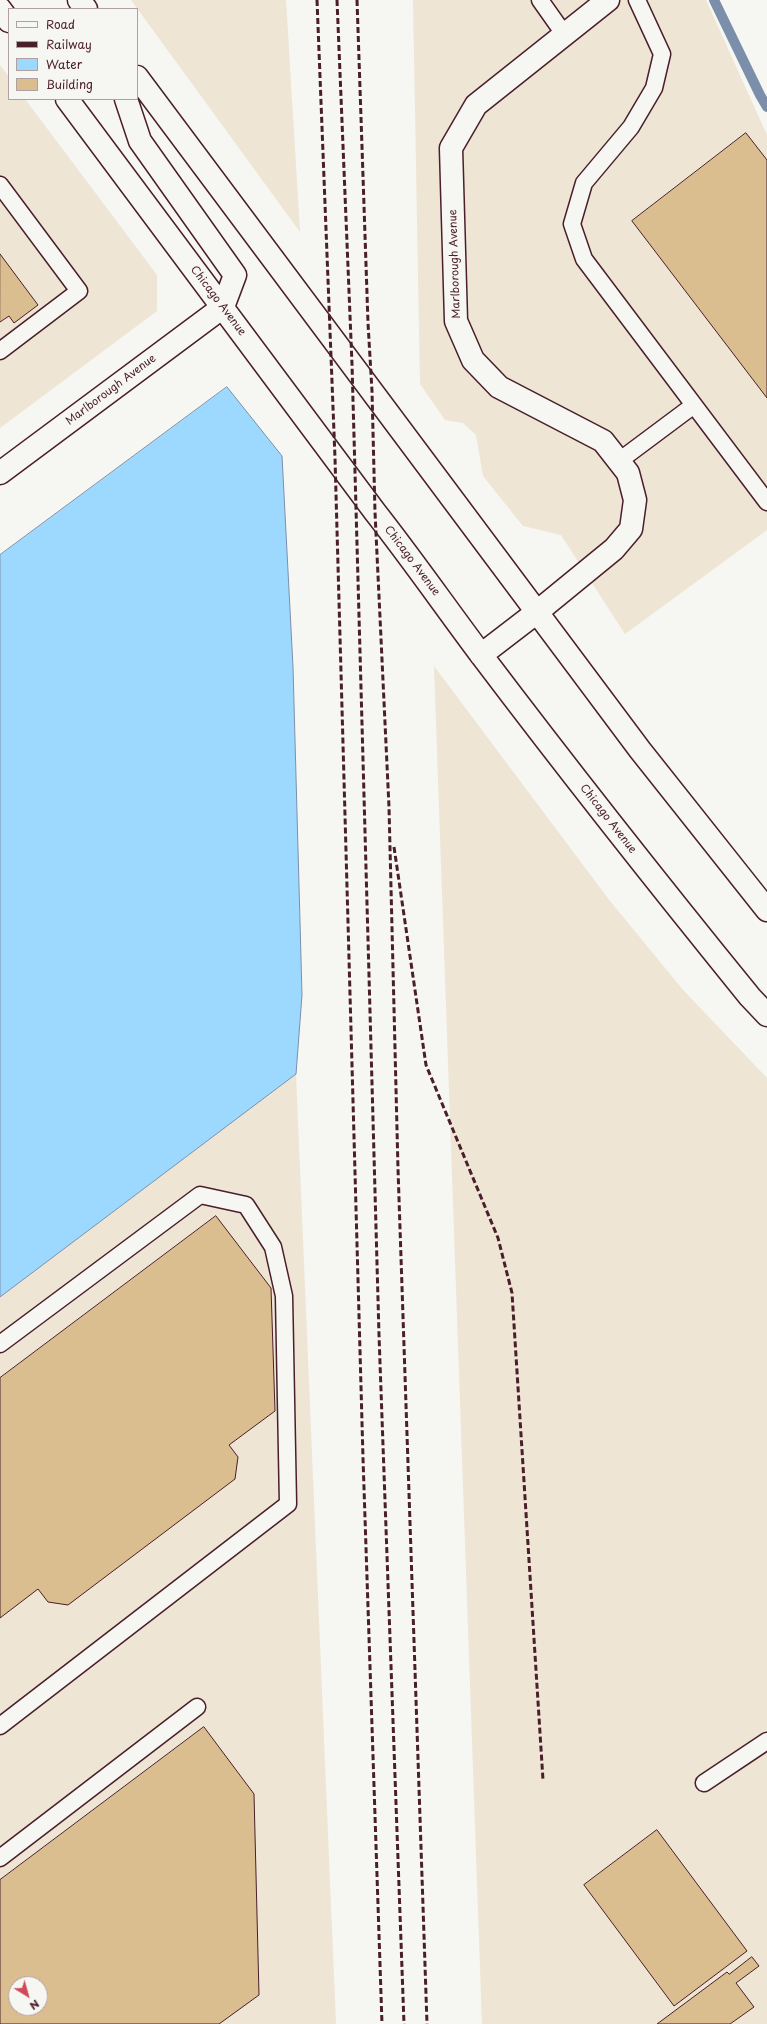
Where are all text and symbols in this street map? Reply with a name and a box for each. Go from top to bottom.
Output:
legend [8,8,138,100]
text: Road [46,15,75,33]
text: Railway [46,35,92,53]
text: Water [46,55,82,73]
text: Building [46,75,93,93]
street label: Marlborough Avenue [446,209,464,319]
street label: Chicago Avenue [187,264,249,338]
street label: Marlborough Avenue [63,352,159,428]
street label: Chicago Avenue [381,524,443,598]
street label: Chicago Avenue [577,782,639,856]
north arrow [8,1976,48,2016]
text: N [26,1996,44,2015]

